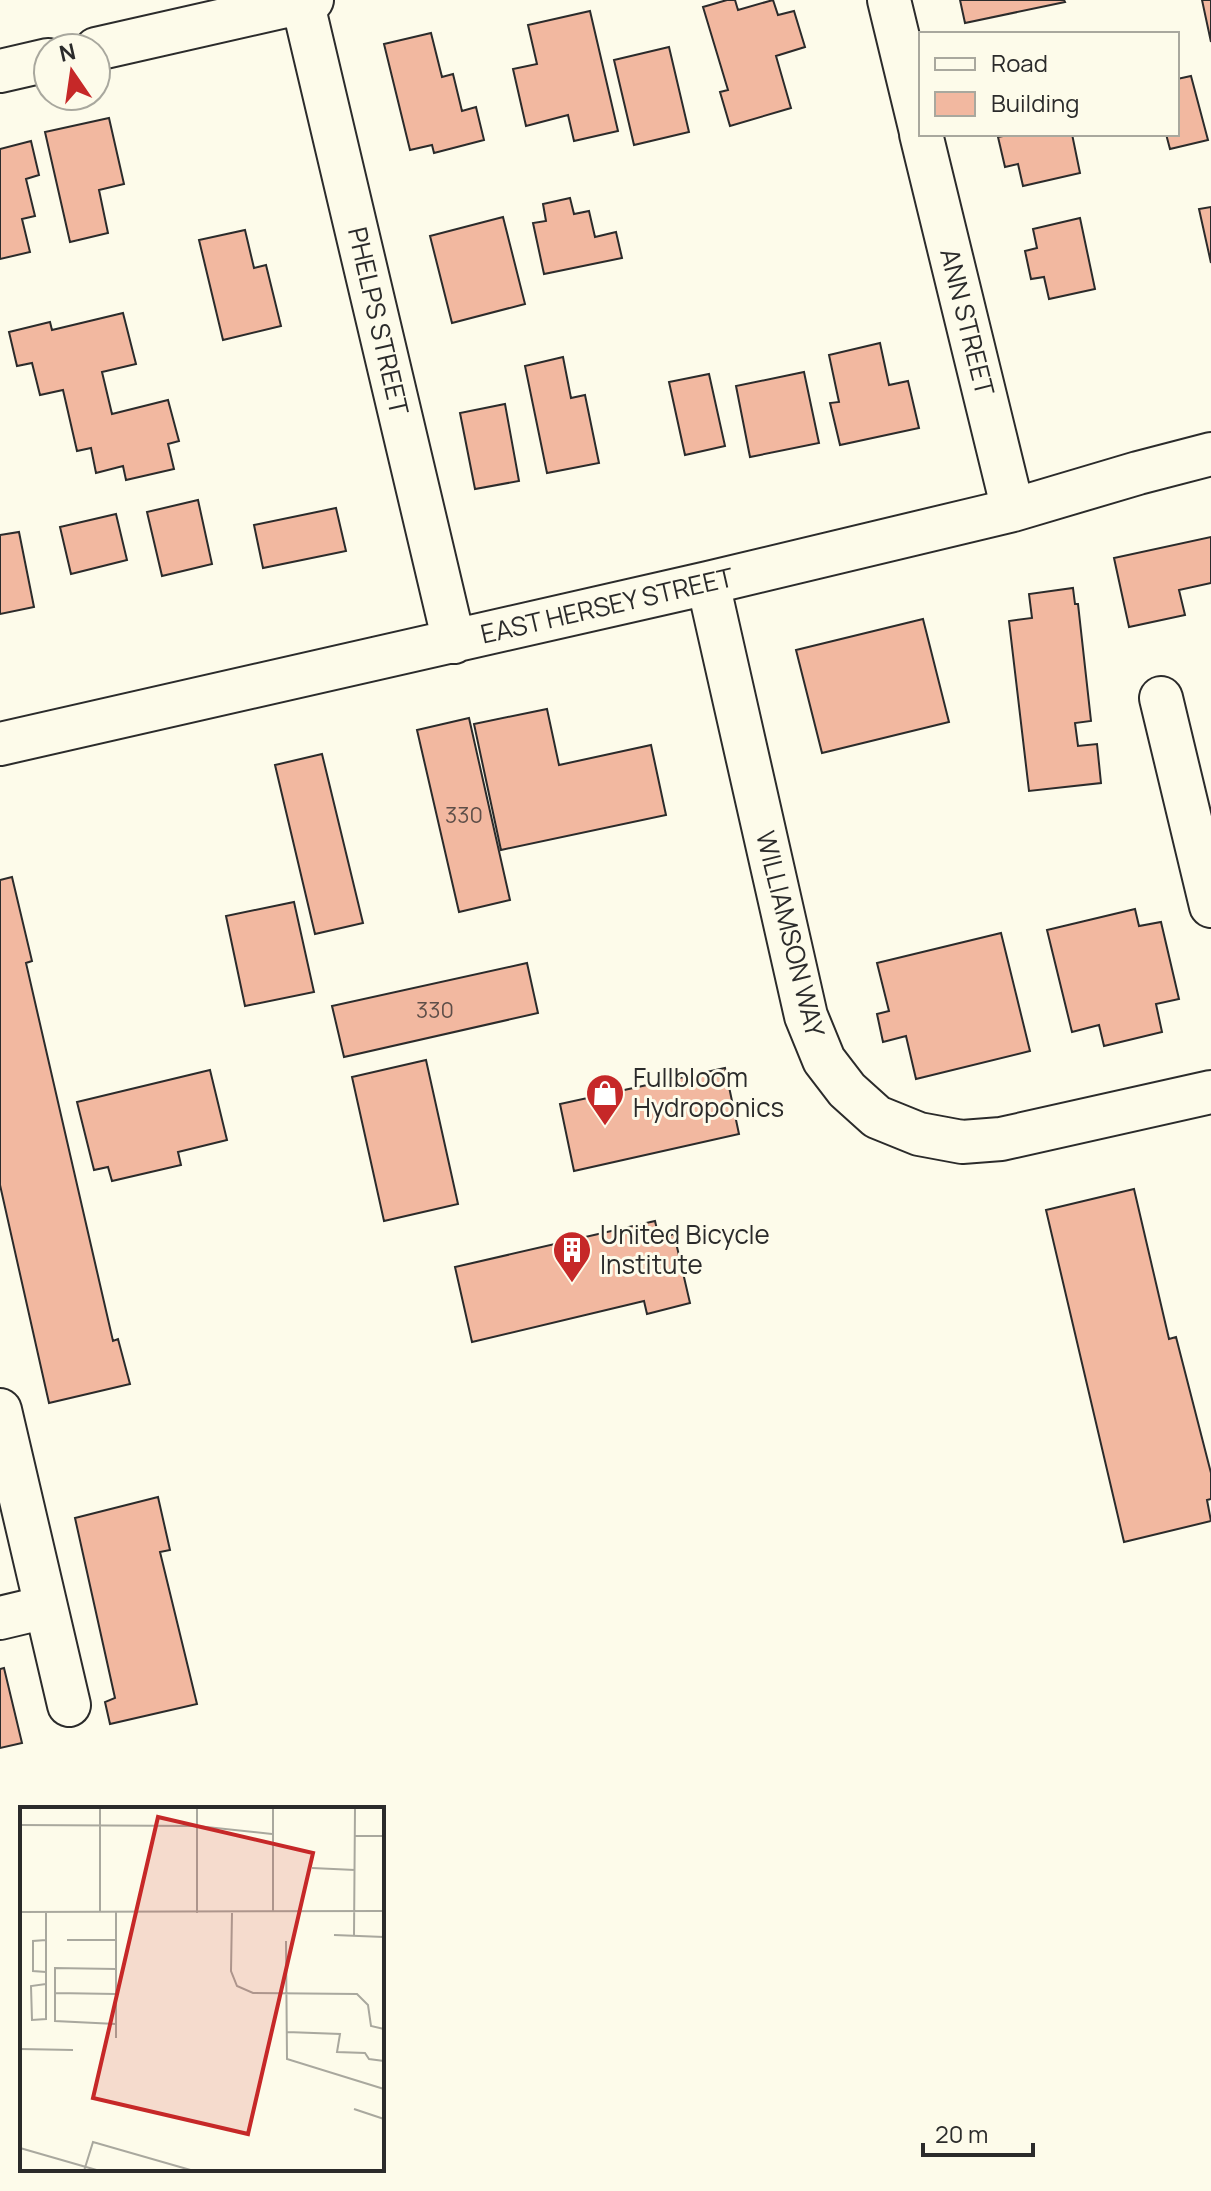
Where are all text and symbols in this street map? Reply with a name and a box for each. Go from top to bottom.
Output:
north arrow [32,32,112,112]
legend [919,32,1179,136]
text: N [56,36,79,69]
text: Road [991,46,1048,79]
text: Building [991,86,1079,119]
street label: PHELPS STREET [340,223,418,419]
street label: ANN STREET [932,244,1004,400]
street label: EAST HERSEY STREET [477,558,737,652]
house number: 330 [445,800,483,830]
street label: WILLIAMSON WAY [748,827,834,1041]
house number: 330 [416,995,454,1025]
place label: Fullbloom Hydroponics [633,1059,784,1125]
shop icon: Fullbloom Hydroponics [584,1072,626,1127]
place label: United Bicycle Institute [600,1216,770,1282]
building icon: United Bicycle Institute [551,1229,593,1284]
inset map [20,1807,384,2171]
scale bar [923,2107,1033,2157]
text: 20 m [935,2117,988,2150]

